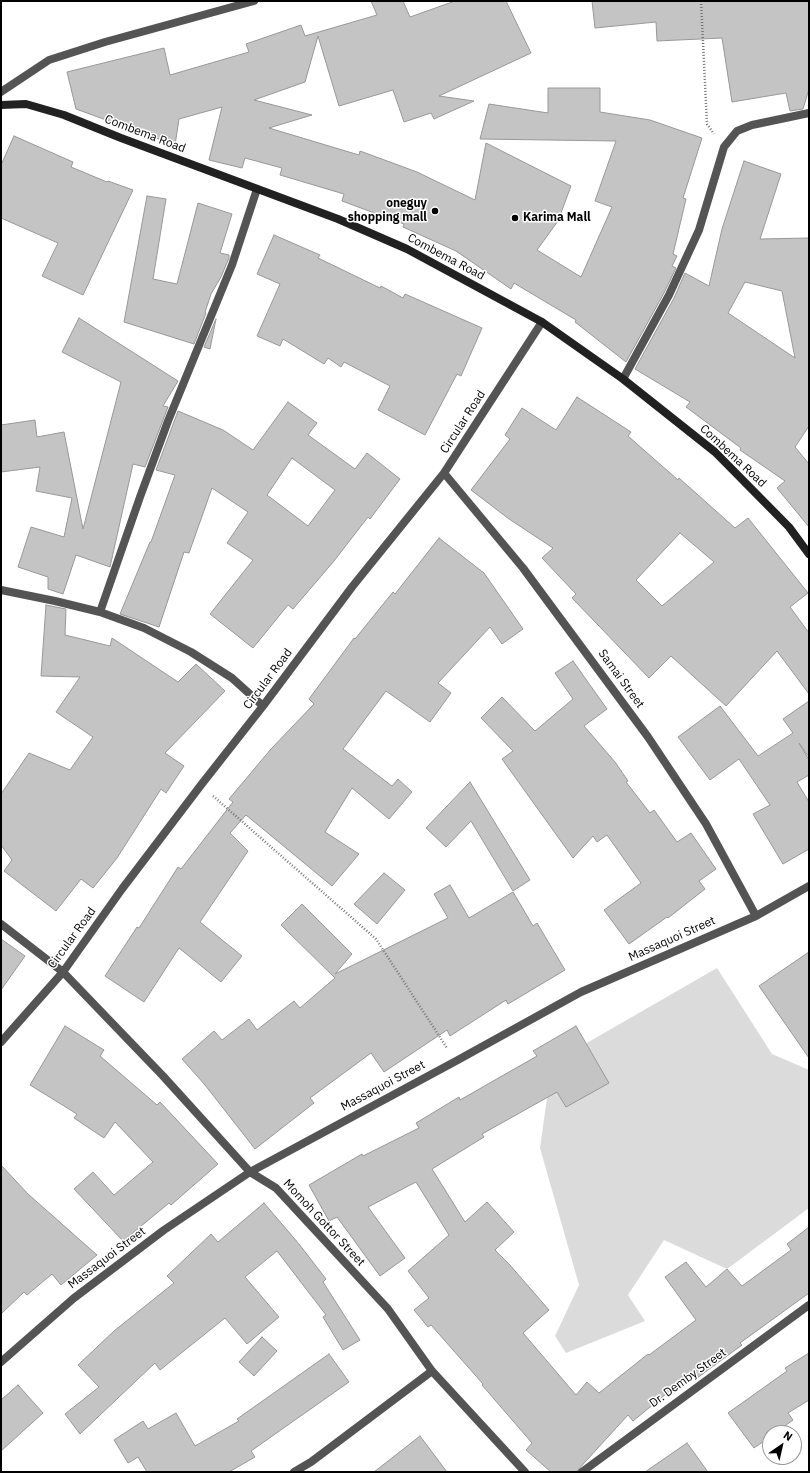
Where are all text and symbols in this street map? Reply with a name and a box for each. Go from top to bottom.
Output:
street label: Combema Road [103,112,187,156]
place label: oneguy shopping mall [348,197,427,225]
marker: oneguy shopping mall [430,206,440,216]
place label: Karima Mall [523,211,591,225]
marker: Karima Mall [510,213,520,223]
street label: Combema Road [405,231,487,283]
street label: Circular Road [437,388,489,456]
street label: Combema Road [697,422,769,490]
street label: Circular Road [241,646,295,712]
street label: Samai Street [595,647,647,711]
street label: Circular Road [45,905,99,971]
street label: Massaquoi Street [626,913,718,965]
street label: Massaquoi Street [338,1058,428,1114]
street label: Momoh Gottor Street [280,1177,368,1269]
street label: Massaquoi Street [65,1224,149,1292]
street label: Dr. Demby Street [647,1345,729,1411]
north arrow [762,1425,802,1465]
text: N [781,1428,795,1444]

